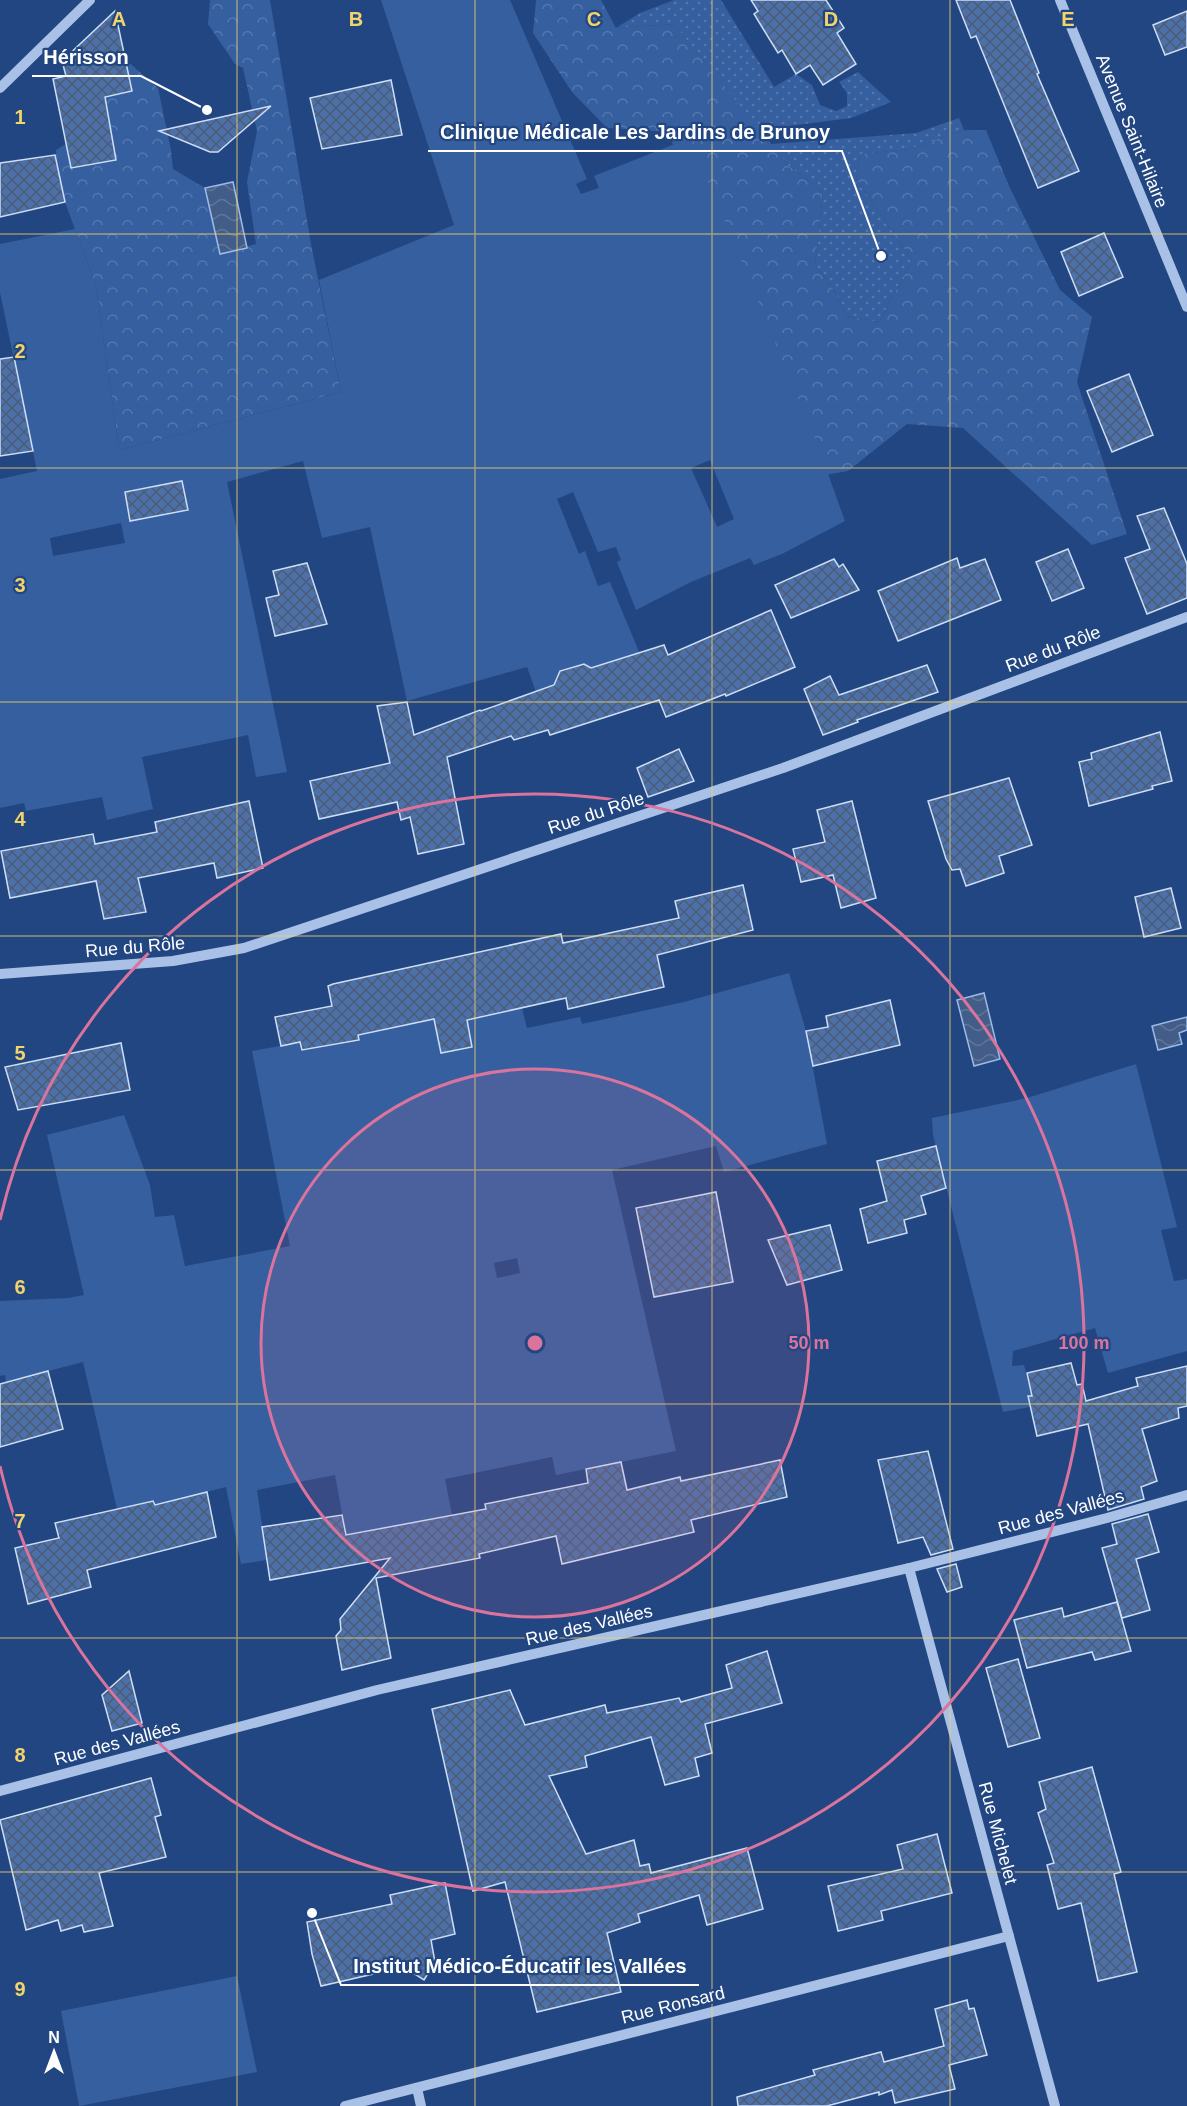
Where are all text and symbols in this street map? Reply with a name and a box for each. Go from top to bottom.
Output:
text: A [112,8,126,30]
text: B [349,8,363,30]
text: C [587,8,601,30]
text: D [824,8,838,30]
text: E [1061,8,1075,30]
callout: Hérisson [32,38,141,76]
text: Hérisson [43,46,129,68]
street label: Avenue Saint-Hilaire [1092,51,1172,211]
text: 1 [14,106,26,128]
callout: Clinique Médicale Les Jardins de Brunoy [428,113,842,151]
text: Clinique Médicale Les Jardins de Brunoy [440,121,831,143]
text: 2 [14,340,26,362]
text: 3 [14,574,26,596]
street label: Rue du Rôle [1003,622,1103,676]
street label: Rue du Rôle [545,788,647,838]
text: 4 [14,808,26,830]
street label: Rue du Rôle [84,933,186,961]
text: 5 [14,1042,26,1064]
text: 6 [14,1276,26,1298]
centre of rings [525,1333,545,1353]
text: 50 m [788,1333,830,1353]
text: 100 m [1058,1333,1110,1353]
street label: Rue des Vallées [996,1486,1126,1538]
text: 7 [14,1510,26,1532]
street label: Rue des Vallées [524,1601,654,1649]
street label: Rue des Vallées [52,1717,182,1769]
text: 8 [14,1744,26,1766]
street label: Rue Michelet [975,1780,1021,1886]
callout: Institut Médico-Éducatif les Vallées [341,1947,699,1985]
text: Institut Médico-Éducatif les Vallées [353,1955,687,1977]
text: 9 [14,1978,26,2000]
street label: Rue Ronsard [619,1982,727,2028]
north arrow [24,2022,84,2082]
text: N [48,2029,60,2046]

